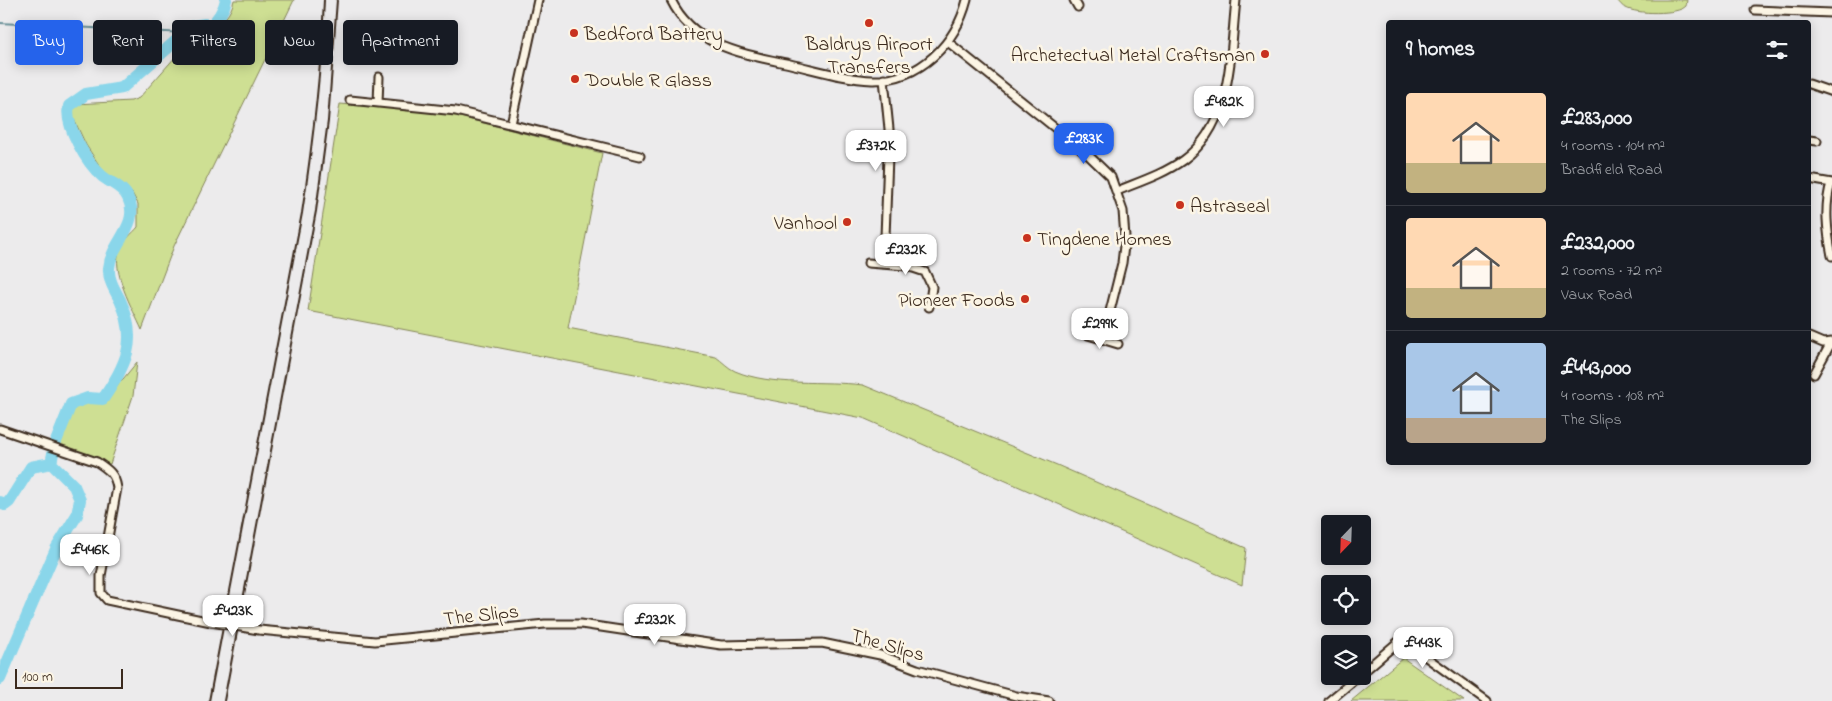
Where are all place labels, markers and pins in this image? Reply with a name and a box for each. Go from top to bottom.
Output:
marker: Baldrys Airport Transfers [863,17,875,29]
place label: Bedford Battery [583,21,723,50]
marker: Bedford Battery [568,27,580,39]
place label: Baldrys Airport Transfers [804,31,933,83]
place label: Archetectual Metal Craftsman [1011,42,1255,71]
marker: Archetectual Metal Craftsman [1259,48,1271,60]
place label: Double R Glass [584,67,712,96]
marker: Double R Glass [569,73,581,85]
pin: £482K [1189,86,1259,128]
pin: £283K [1049,122,1119,165]
pin: £372K [841,130,911,172]
place label: Astraseal [1190,193,1270,222]
marker: Astraseal [1174,199,1186,211]
place label: Vanhool [773,210,837,239]
marker: Vanhool [841,216,853,228]
place label: Tingdene Homes [1037,226,1172,256]
marker: Tingdene Homes [1021,232,1033,244]
pin: £232K [871,234,941,276]
place label: Pioneer Foods [898,287,1015,316]
marker: Pioneer Foods [1019,293,1031,305]
pin: £299K [1065,308,1135,350]
pin: £446K [55,534,125,576]
pin: £423K [198,594,268,637]
pin: £232K [620,604,690,646]
pin: £443K [1388,626,1458,669]

